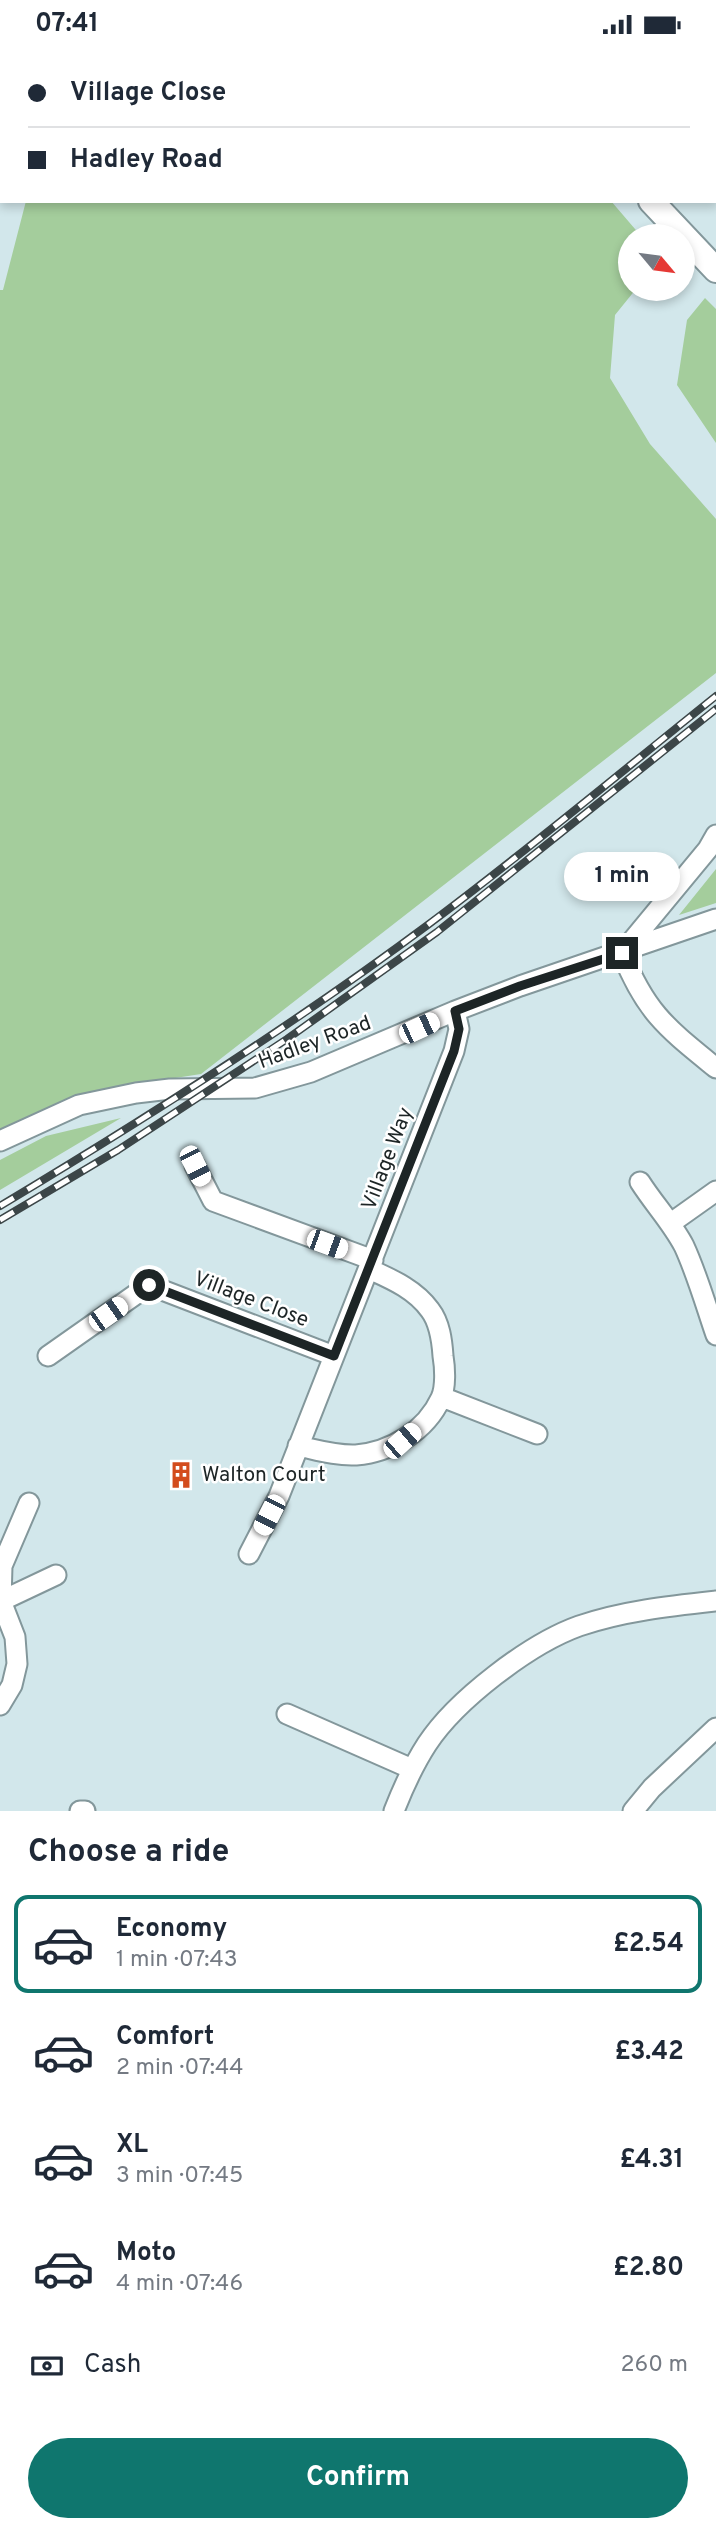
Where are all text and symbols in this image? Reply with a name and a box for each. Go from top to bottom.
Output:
text: 07:41 [35,8,99,41]
text: Village Close [70,77,226,110]
text: Hadley Road [70,144,223,177]
north arrow [618,224,695,301]
map controls [618,224,695,301]
callout: 1 min [564,851,680,901]
text: 1 min [594,862,650,891]
route end [606,937,638,969]
street label: Hadley Road [255,1010,375,1076]
car [396,1010,443,1046]
street label: Village Way [356,1104,420,1214]
car [177,1143,214,1189]
car [304,1227,351,1261]
street label: Village Close [190,1266,312,1334]
route start [133,1269,165,1301]
car [85,1293,132,1335]
car [380,1419,425,1463]
building icon: Walton Court [166,1460,196,1490]
place label: Walton Court [202,1462,326,1489]
car [251,1492,288,1538]
text: Choose a ride [28,1833,229,1873]
icon: car [32,1913,95,1976]
text: Economy [116,1913,227,1946]
text: £2.54 [613,1928,684,1961]
text: 1 min · 07:43 [116,1946,238,1975]
icon: car [32,2021,95,2084]
text: Comfort [116,2021,214,2054]
text: £3.42 [614,2036,684,2069]
text: 2 min · 07:44 [116,2054,243,2083]
icon: car [32,2129,95,2192]
text: XL [116,2129,148,2162]
text: £4.31 [619,2144,684,2177]
text: 3 min · 07:45 [116,2162,243,2191]
icon: car [32,2237,95,2300]
text: Moto [116,2237,176,2270]
text: £2.80 [613,2252,684,2285]
text: 4 min · 07:46 [116,2270,243,2299]
icon: cash [28,2347,66,2385]
text: Cash [84,2349,141,2382]
text: 260 m [621,2351,688,2380]
button: Confirm [28,2438,688,2518]

